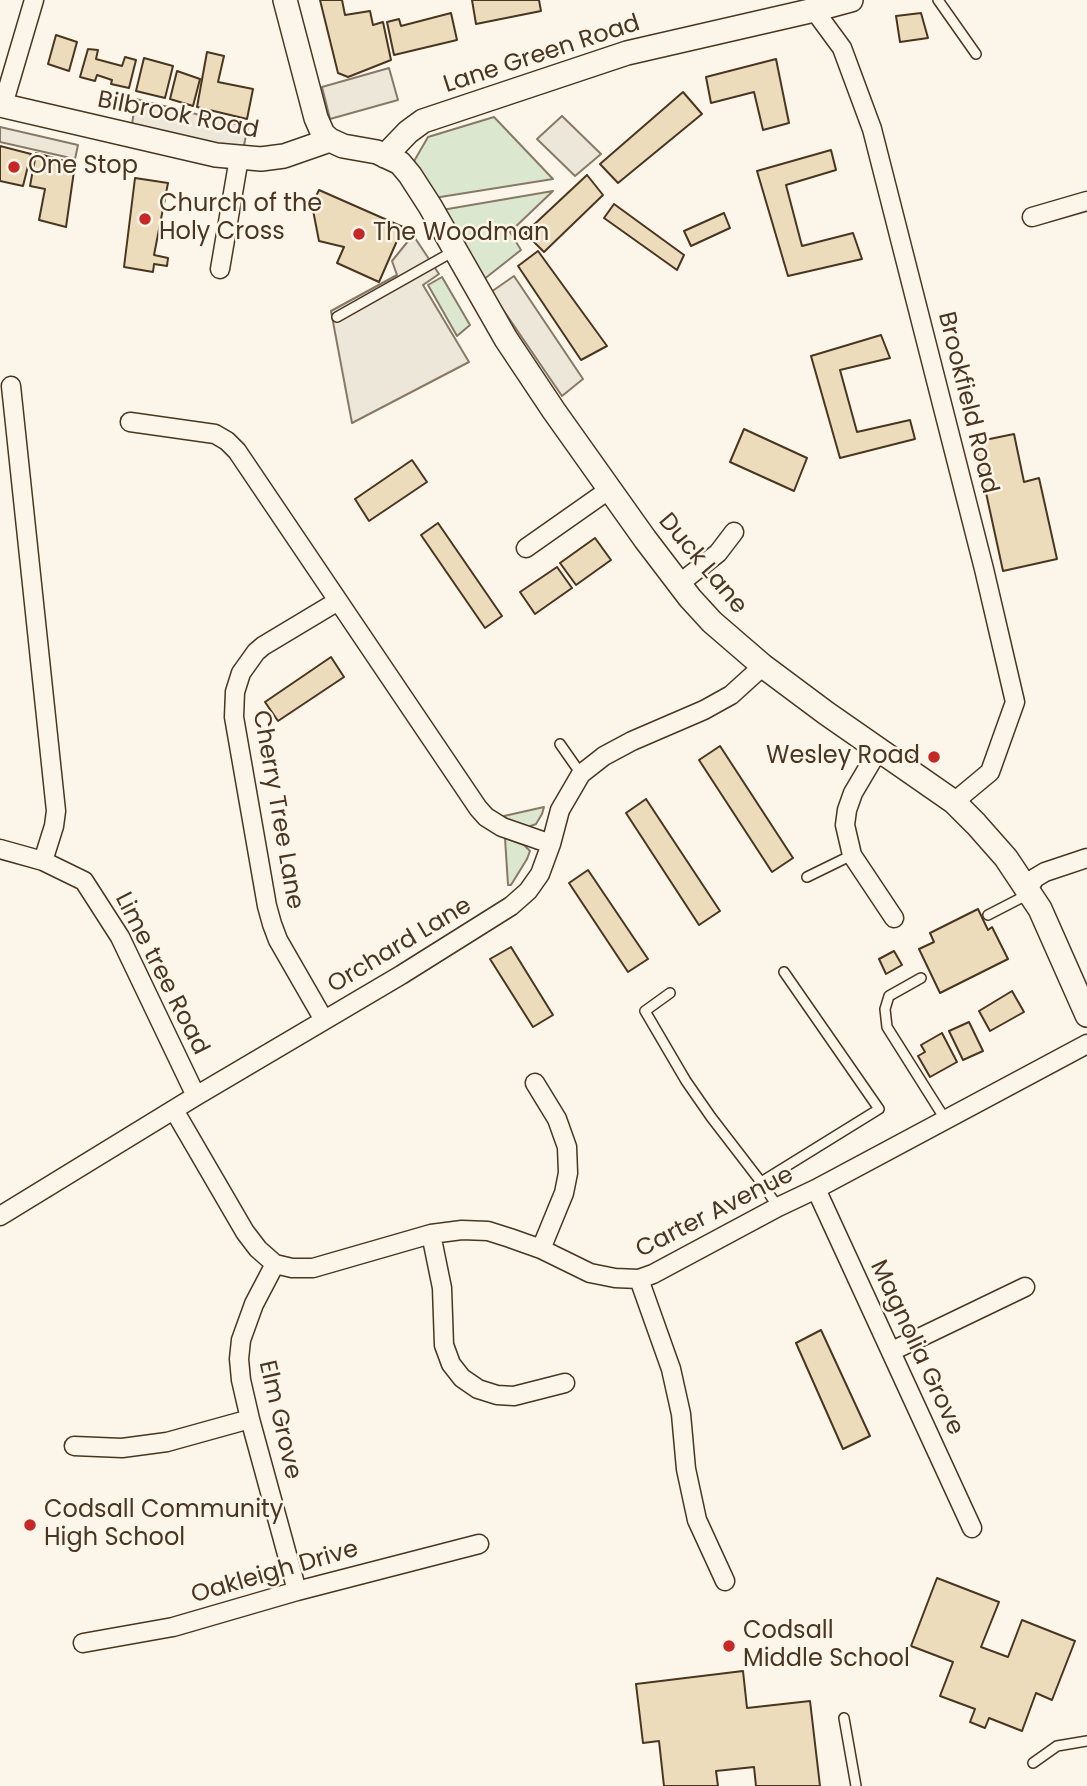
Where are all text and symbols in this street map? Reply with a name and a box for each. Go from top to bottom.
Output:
street label: Lane Green Road [440,10,644,100]
street label: Bilbrook Road [95,86,261,146]
place label: One Stop [28,153,138,181]
marker: One Stop [6,159,22,175]
place label: Church of the Holy Cross [159,191,322,247]
marker: Church of the Holy Cross [137,211,153,227]
place label: The Woodman [373,220,549,248]
marker: The Woodman [351,226,367,242]
street label: Brookfield Road [930,309,1004,497]
street label: Duck Lane [652,508,752,620]
street label: Cherry Tree Lane [245,708,309,912]
place label: Wesley Road [766,743,920,771]
marker: Wesley Road [926,749,942,765]
street label: Lime tree Road [108,888,214,1060]
street label: Orchard Lane [323,892,477,1000]
street label: Carter Avenue [631,1161,799,1265]
street label: Magnolia Grove [863,1256,969,1440]
street label: Elm Grove [251,1358,307,1482]
place label: Codsall Community High School [44,1497,283,1553]
marker: Codsall Community High School [22,1517,38,1533]
street label: Oakleigh Drive [188,1535,362,1611]
place label: Codsall Middle School [743,1618,910,1674]
marker: Codsall Middle School [721,1638,737,1654]

